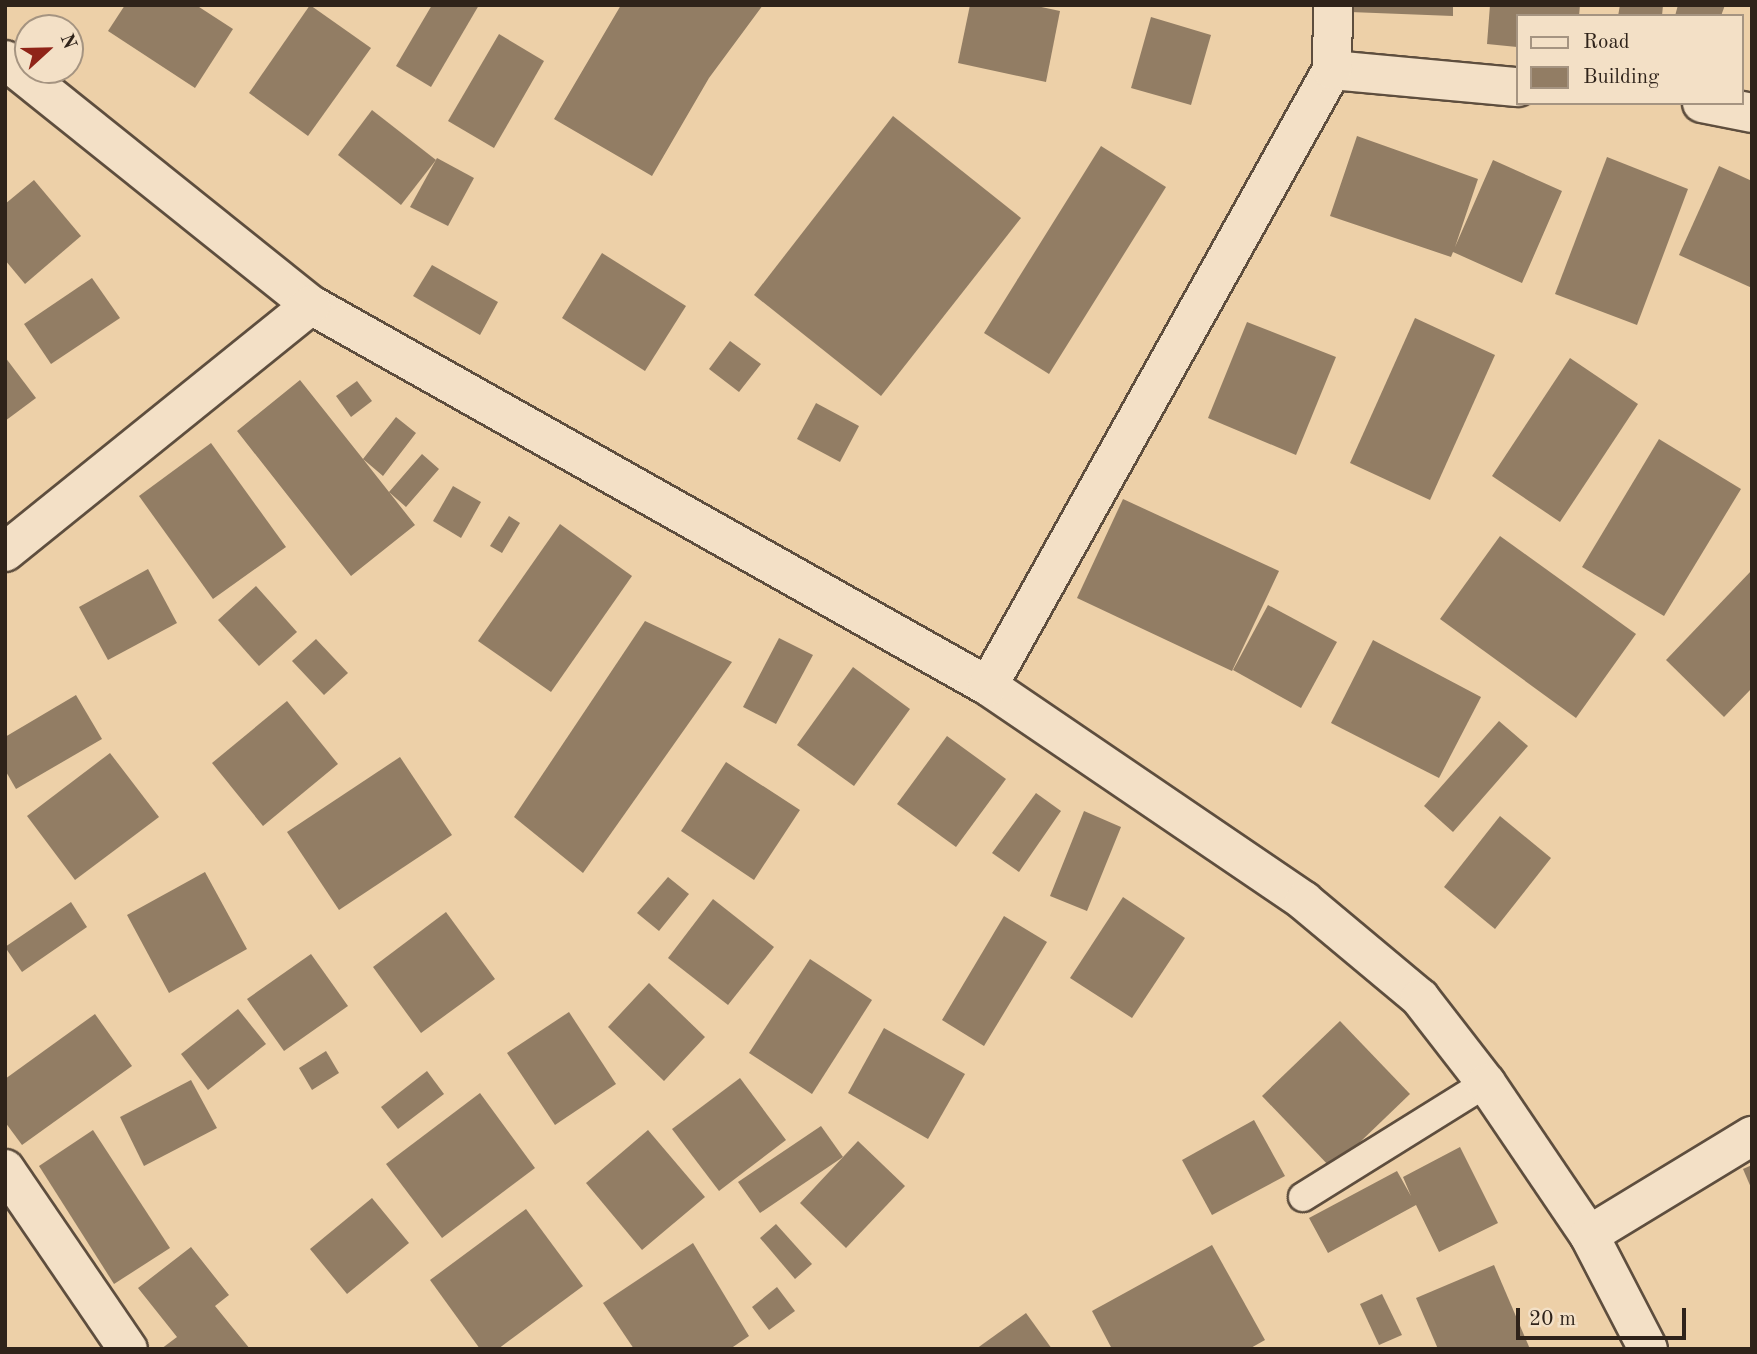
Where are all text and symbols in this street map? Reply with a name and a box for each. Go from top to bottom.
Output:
north arrow [14,14,84,84]
legend [1516,14,1743,105]
text: N [56,31,79,52]
text: Road [1583,32,1630,53]
text: Building [1583,67,1659,88]
scale bar [1519,1294,1689,1338]
text: 20 m [1529,1309,1576,1330]

